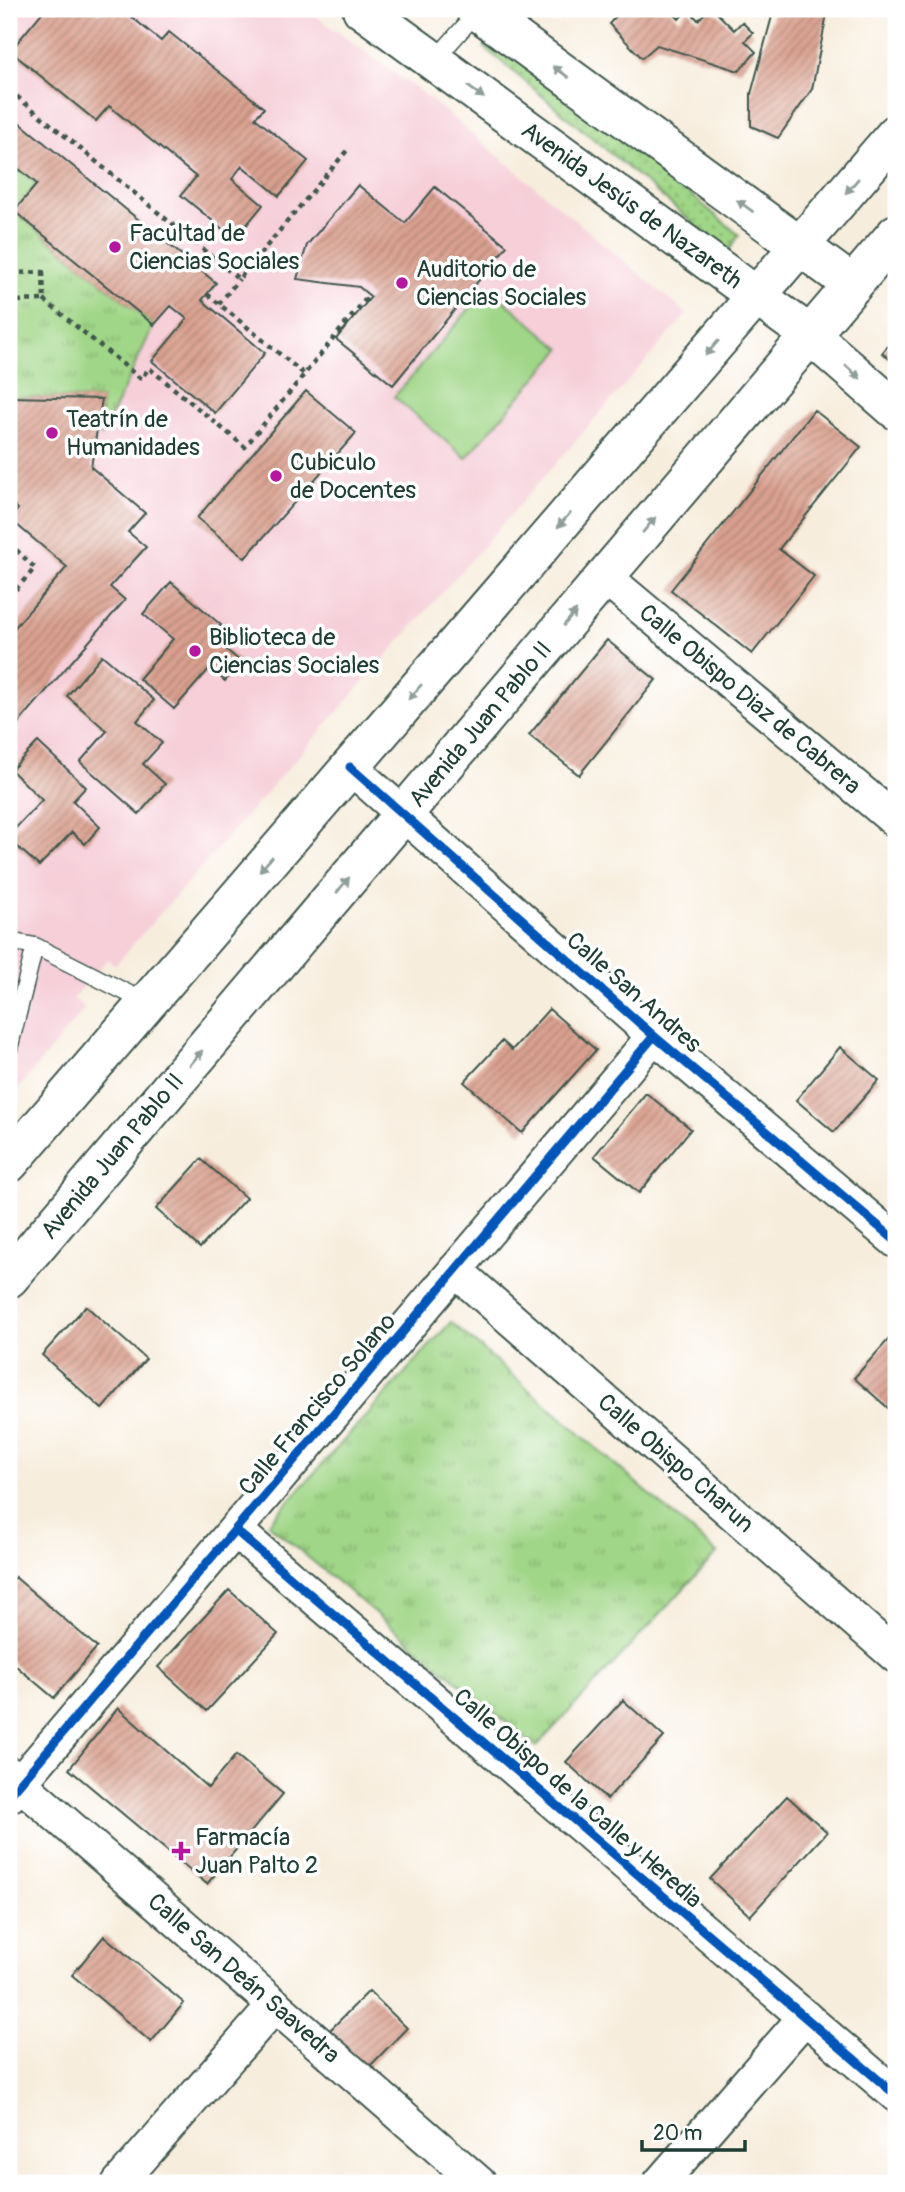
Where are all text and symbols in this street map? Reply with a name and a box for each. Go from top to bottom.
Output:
one-way arrow [552,65,570,79]
one-way arrow [467,85,486,99]
street label: Avenida Jesús de Nazareth [516,116,748,295]
one-way arrow [844,177,860,195]
one-way arrow [735,199,754,213]
place label: Facultad de Ciencias Sociales [129,219,300,276]
marker: Facultad de Ciencias Sociales [107,239,123,255]
place label: Auditorio de Ciencias Sociales [416,255,587,312]
marker: Auditorio de Ciencias Sociales [394,275,410,291]
one-way arrow [705,339,720,356]
one-way arrow [845,364,862,379]
place label: Teatrín de Humanidades [66,405,200,462]
marker: Teatrín de Humanidades [44,425,60,441]
place label: Cubiculo de Docentes [290,448,416,505]
marker: Cubiculo de Docentes [268,468,284,484]
one-way arrow [556,511,572,529]
one-way arrow [641,517,656,534]
street label: Calle Obispo Diaz de Cabrera [633,598,866,801]
one-way arrow [562,610,577,627]
place label: Biblioteca de Ciencias Sociales [209,623,380,680]
street label: Avenida Juan Pablo II [403,635,558,813]
marker: Biblioteca de Ciencias Sociales [187,643,203,659]
one-way arrow [407,683,423,701]
one-way arrow [259,856,274,873]
one-way arrow [335,876,351,894]
street label: Calle San Andres [560,926,707,1059]
one-way arrow [188,1050,203,1067]
street label: Avenida Juan Pablo II [35,1067,190,1245]
street label: Calle Francisco Solano [233,1307,402,1501]
street label: Calle Obispo Charun [592,1388,760,1539]
street label: Calle Obispo de la Calle y Heredia [447,1682,708,1914]
place label: Farmacía Juan Palto 2 [195,1823,318,1880]
marker: Farmacía Juan Palto 2 [173,1843,189,1859]
street label: Calle San Deán Saavedra [142,1887,346,2070]
scale bar [642,2108,746,2152]
text: 20 m [653,2120,702,2147]

